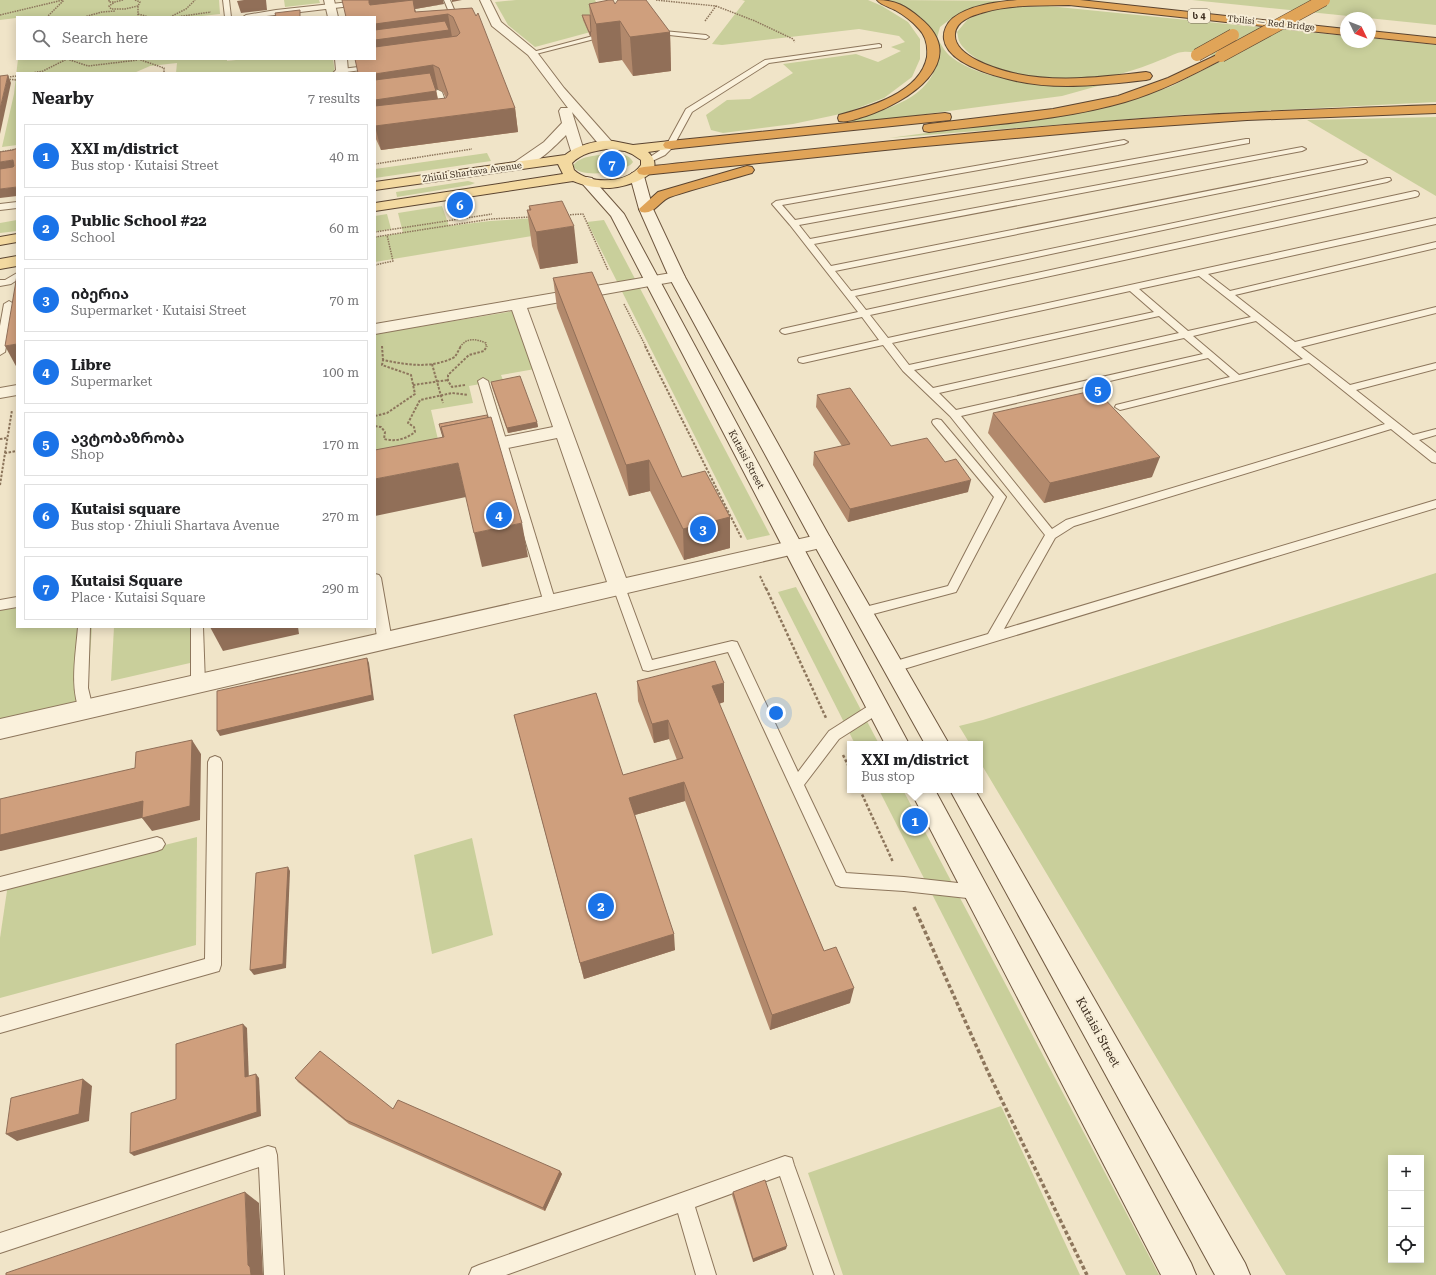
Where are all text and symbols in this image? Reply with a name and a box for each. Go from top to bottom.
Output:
road number: ს 4 [1188,9,1210,23]
north arrow [1340,12,1376,48]
street label: Tbilisi — Red Bridge [1227,13,1315,33]
search box [16,16,376,60]
icon: search [30,27,52,49]
text: Search here [62,29,148,47]
text: Nearby [32,88,94,108]
text: 7 results [308,91,360,106]
text: XXI m/district [71,140,179,158]
text: 1 [42,149,50,164]
text: 40 m [329,149,359,164]
pin: 7 [599,149,625,179]
text: Bus stop · Kutaisi Street [71,158,219,173]
street label: Zhiuli Shartava Avenue [422,160,522,184]
pin: 6 [447,190,473,220]
text: Public School #22 [71,212,207,230]
text: 2 [42,221,50,236]
text: 60 m [329,221,359,236]
text: School [71,230,115,245]
text: იბერია [71,285,129,303]
text: 3 [42,293,50,308]
text: 70 m [329,293,359,308]
text: Supermarket · Kutaisi Street [71,303,246,318]
text: Libre [71,356,111,374]
text: 4 [42,365,50,380]
text: 100 m [322,365,359,380]
text: Supermarket [71,374,152,389]
pin: 5 [1085,375,1111,405]
street label: Kutaisi Street [727,428,767,491]
text: ავტობაზრობა [71,429,184,447]
text: 5 [42,437,50,452]
text: 170 m [322,437,359,452]
text: Shop [71,447,104,462]
text: Kutaisi square [71,500,181,518]
pin: 4 [486,500,512,530]
text: 6 [42,509,50,524]
text: 270 m [322,509,359,524]
pin: 3 [690,514,716,544]
text: Bus stop · Zhiuli Shartava Avenue [71,518,279,533]
text: Kutaisi Square [71,572,183,590]
text: 7 [42,581,50,596]
text: 290 m [322,581,359,596]
text: Place · Kutaisi Square [71,590,205,605]
your location [766,703,786,723]
popup [847,741,983,793]
text: XXI m/district [861,751,969,769]
text: Bus stop [861,769,915,784]
pin: 1 [902,806,928,836]
pin: 2 [588,891,614,921]
street label: Kutaisi Street [1073,995,1123,1070]
map controls [1388,1155,1424,1263]
button: + [1388,1155,1424,1191]
button: − [1388,1191,1424,1227]
button: locate [1388,1227,1424,1263]

